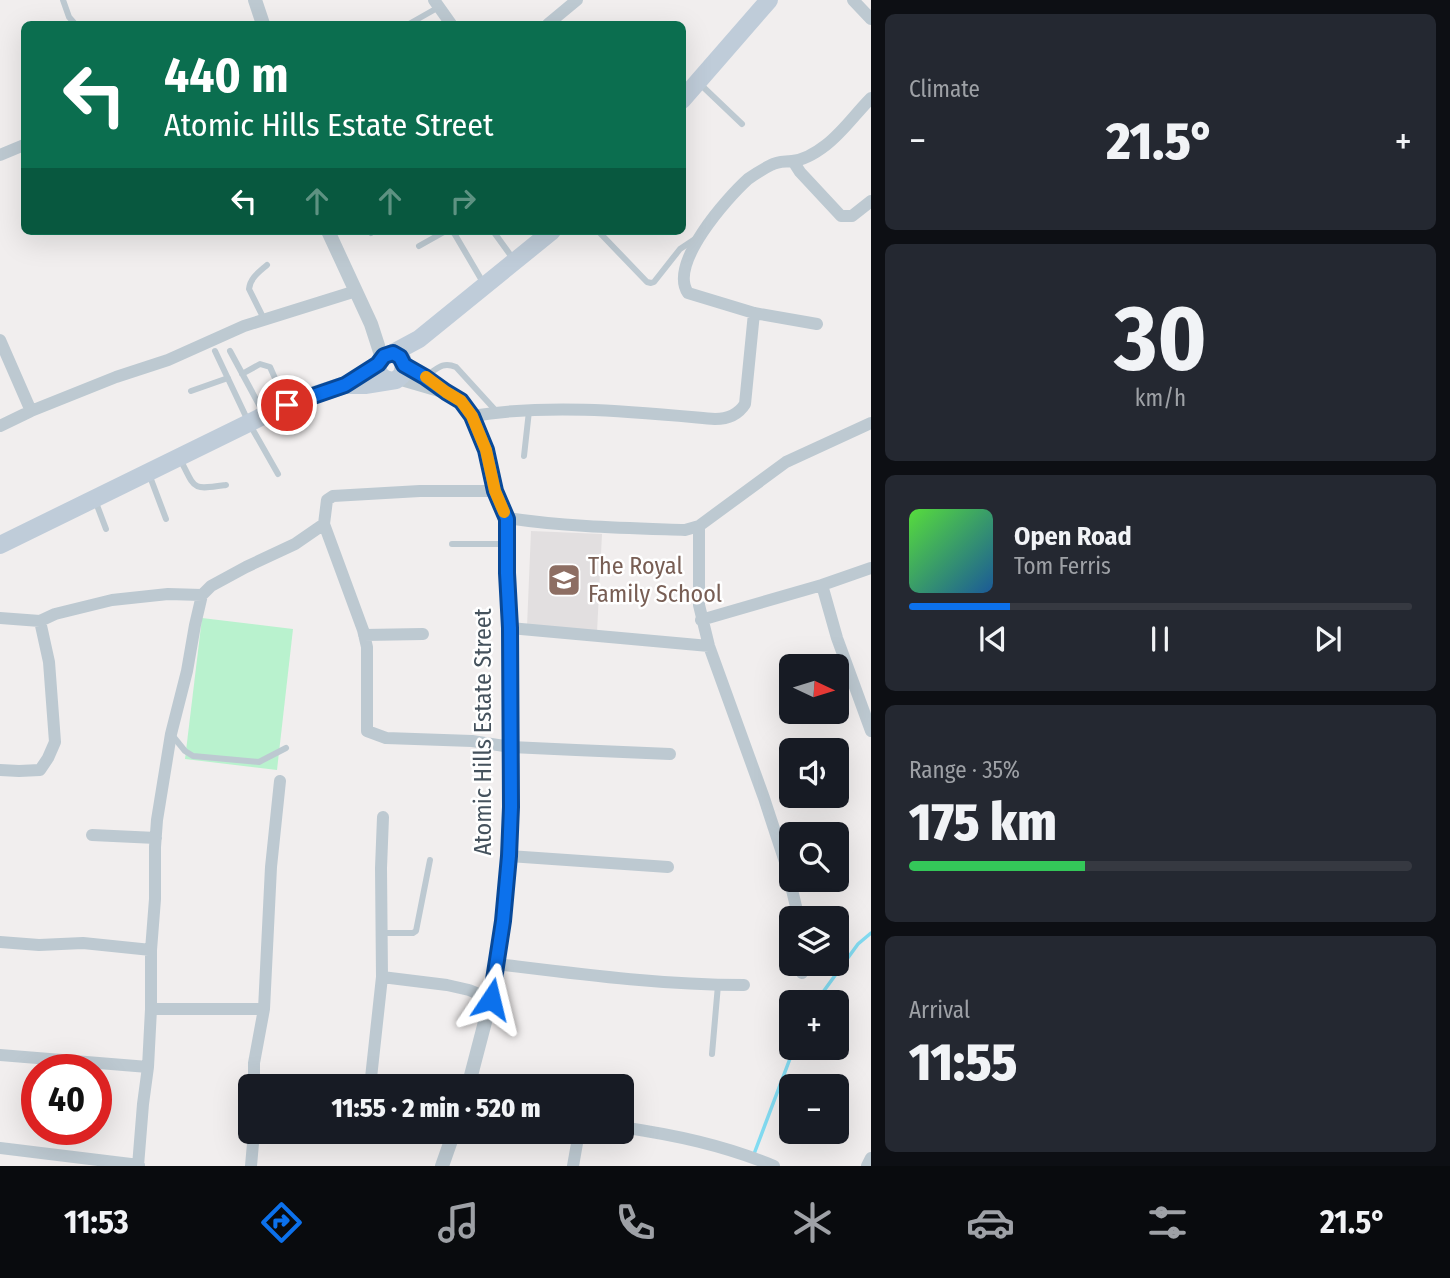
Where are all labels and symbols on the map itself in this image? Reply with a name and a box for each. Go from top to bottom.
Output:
pin [257,375,317,435]
place label: The Royal Family School [588,552,722,608]
school or university icon: The Royal Family School [545,561,583,599]
street label: Atomic Hills Estate Street [469,608,497,856]
north arrow [779,654,849,724]
position arrow [454,962,528,1036]
speed limit sign: 40 [21,1054,112,1145]

